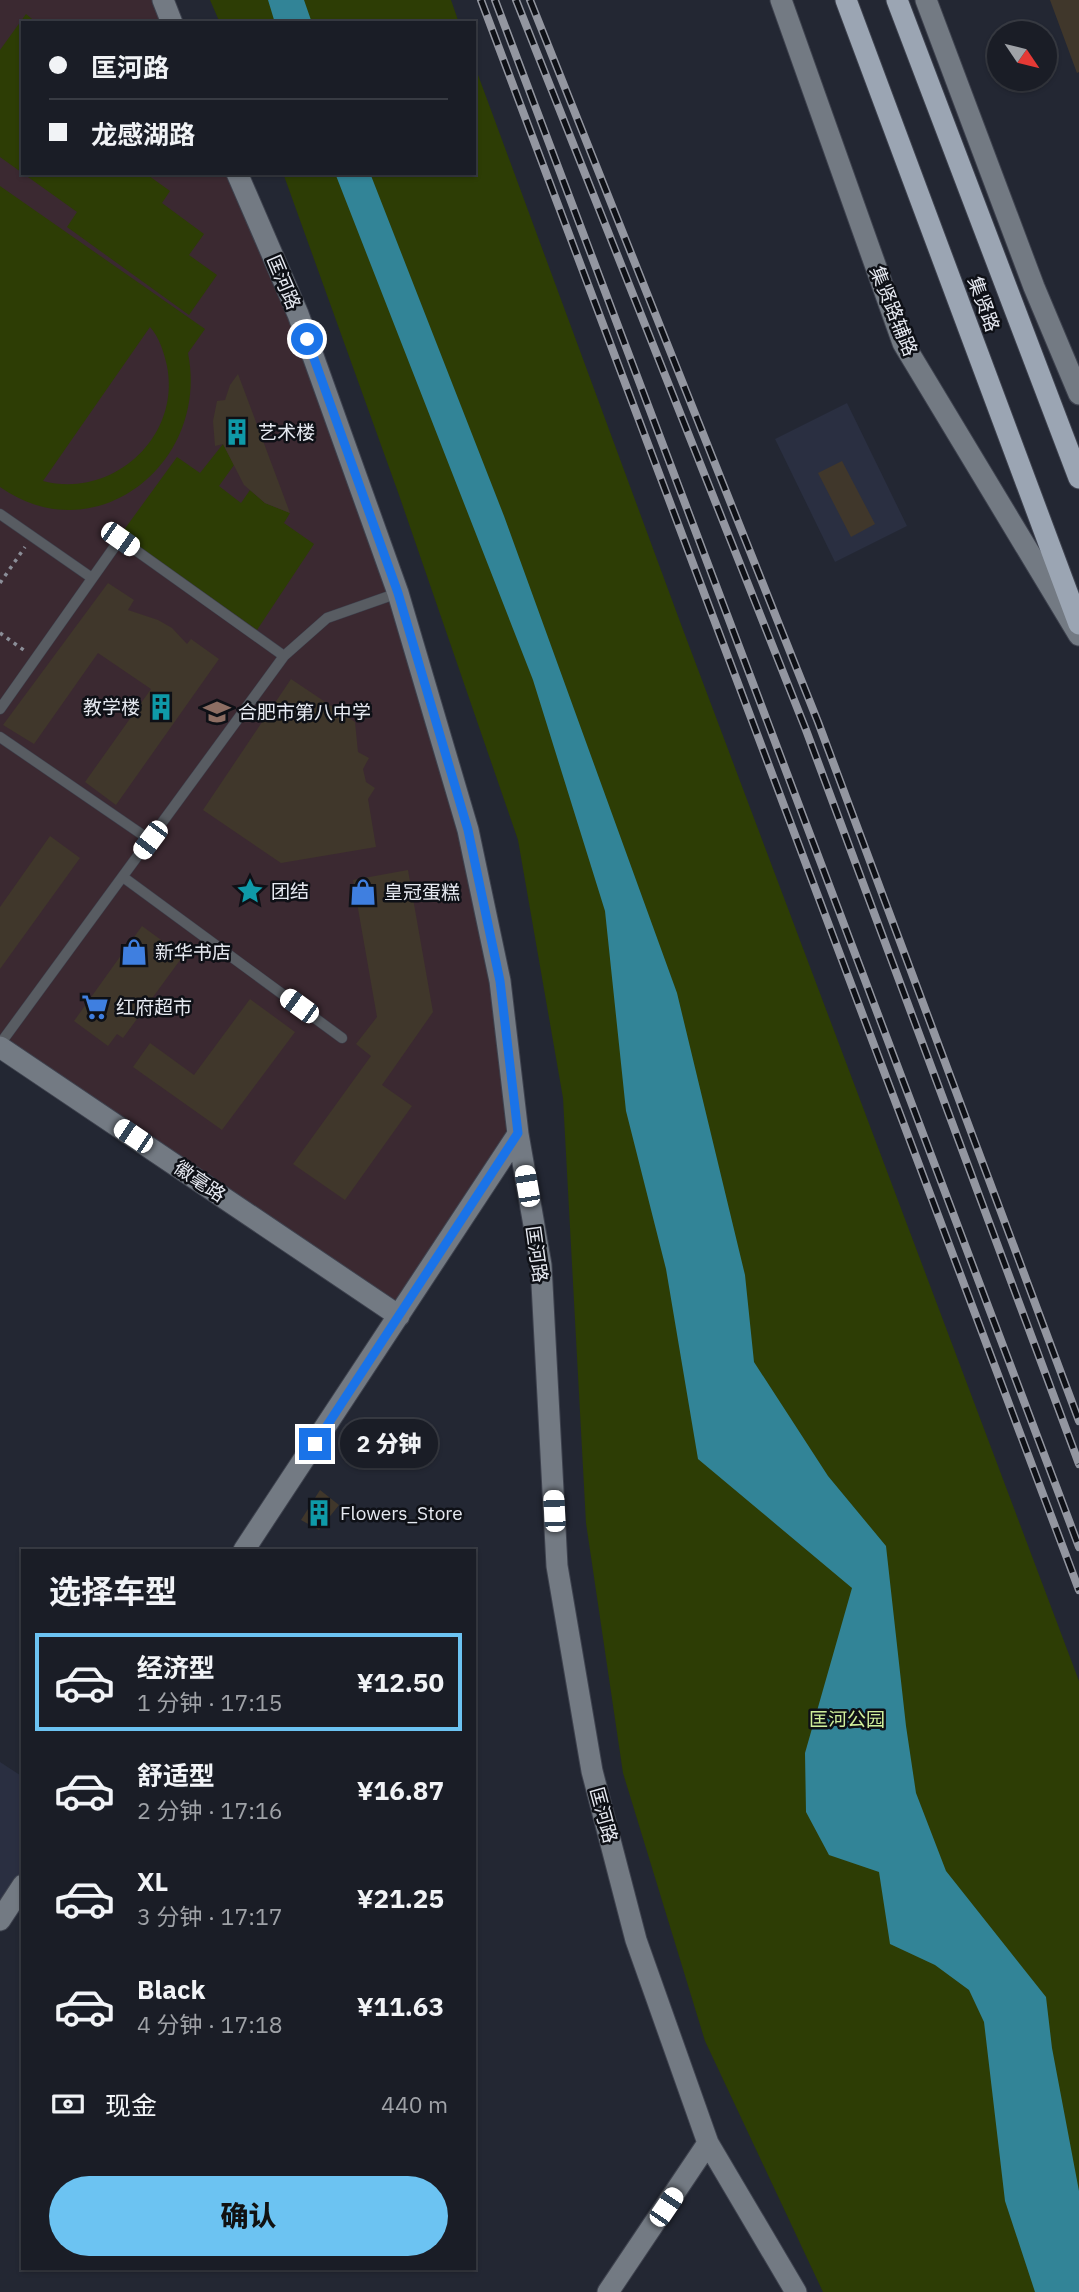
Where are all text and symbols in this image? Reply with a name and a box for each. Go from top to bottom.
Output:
north arrow [987,21,1057,91]
map controls [987,21,1057,91]
text: 匡河路 [91,50,169,84]
text: 龙感湖路 [91,117,195,151]
street label: 匡河路 [262,251,306,313]
street label: 集贤路辅路 [865,262,923,360]
street label: 集贤路 [963,273,1005,335]
route start [291,323,323,355]
building icon: 艺术楼 [222,417,252,447]
place label: 艺术楼 [258,420,315,444]
car [97,518,144,560]
building icon: 教学楼 [146,692,176,722]
place label: 教学楼 [83,695,140,719]
school or university icon: 合肥市第八中学 [202,697,232,727]
place label: 合肥市第八中学 [238,700,371,724]
car [129,817,172,863]
place icon: 团结 [235,876,265,906]
shop icon: 皇冠蛋糕 [348,877,378,907]
place label: 团结 [271,879,309,903]
place label: 皇冠蛋糕 [384,880,460,904]
shop icon: 新华书店 [119,937,149,967]
place label: 新华书店 [155,940,231,964]
car [276,985,323,1027]
supermarket icon: 红府超市 [80,992,110,1022]
place label: 红府超市 [116,995,192,1019]
car [110,1116,157,1156]
street label: 徽毫路 [170,1155,230,1207]
car [514,1163,541,1209]
street label: 匡河路 [521,1224,553,1284]
callout: 2 分钟 [340,1420,438,1468]
route end [299,1428,331,1460]
text: 2 分钟 [356,1428,422,1458]
car [543,1489,566,1533]
building icon: Flowers_Store [304,1498,334,1528]
place label: Flowers_Store [340,1501,463,1525]
text: 选择车型 [49,1570,177,1612]
text: 经济型 [137,1650,215,1684]
icon: car [53,1651,116,1714]
text: ¥12.50 [357,1665,444,1699]
text: 1 分钟 · 17:15 [137,1687,283,1717]
park label: 匡河公园 [809,1707,885,1731]
text: 舒适型 [137,1758,215,1792]
icon: car [53,1759,116,1822]
text: ¥16.87 [357,1773,444,1807]
street label: 匡河路 [585,1784,623,1846]
text: 2 分钟 · 17:16 [137,1795,283,1825]
text: XL [137,1864,168,1898]
icon: car [53,1867,116,1930]
text: ¥21.25 [357,1881,444,1915]
text: 3 分钟 · 17:17 [137,1901,283,1931]
text: Black [137,1972,205,2006]
icon: car [53,1975,116,2038]
text: ¥11.63 [357,1989,444,2023]
text: 4 分钟 · 17:18 [137,2009,283,2039]
icon: cash [49,2085,87,2123]
text: 现金 [105,2088,157,2122]
text: 440 m [381,2089,448,2119]
button: 确认 [49,2176,448,2256]
car [646,2184,687,2230]

